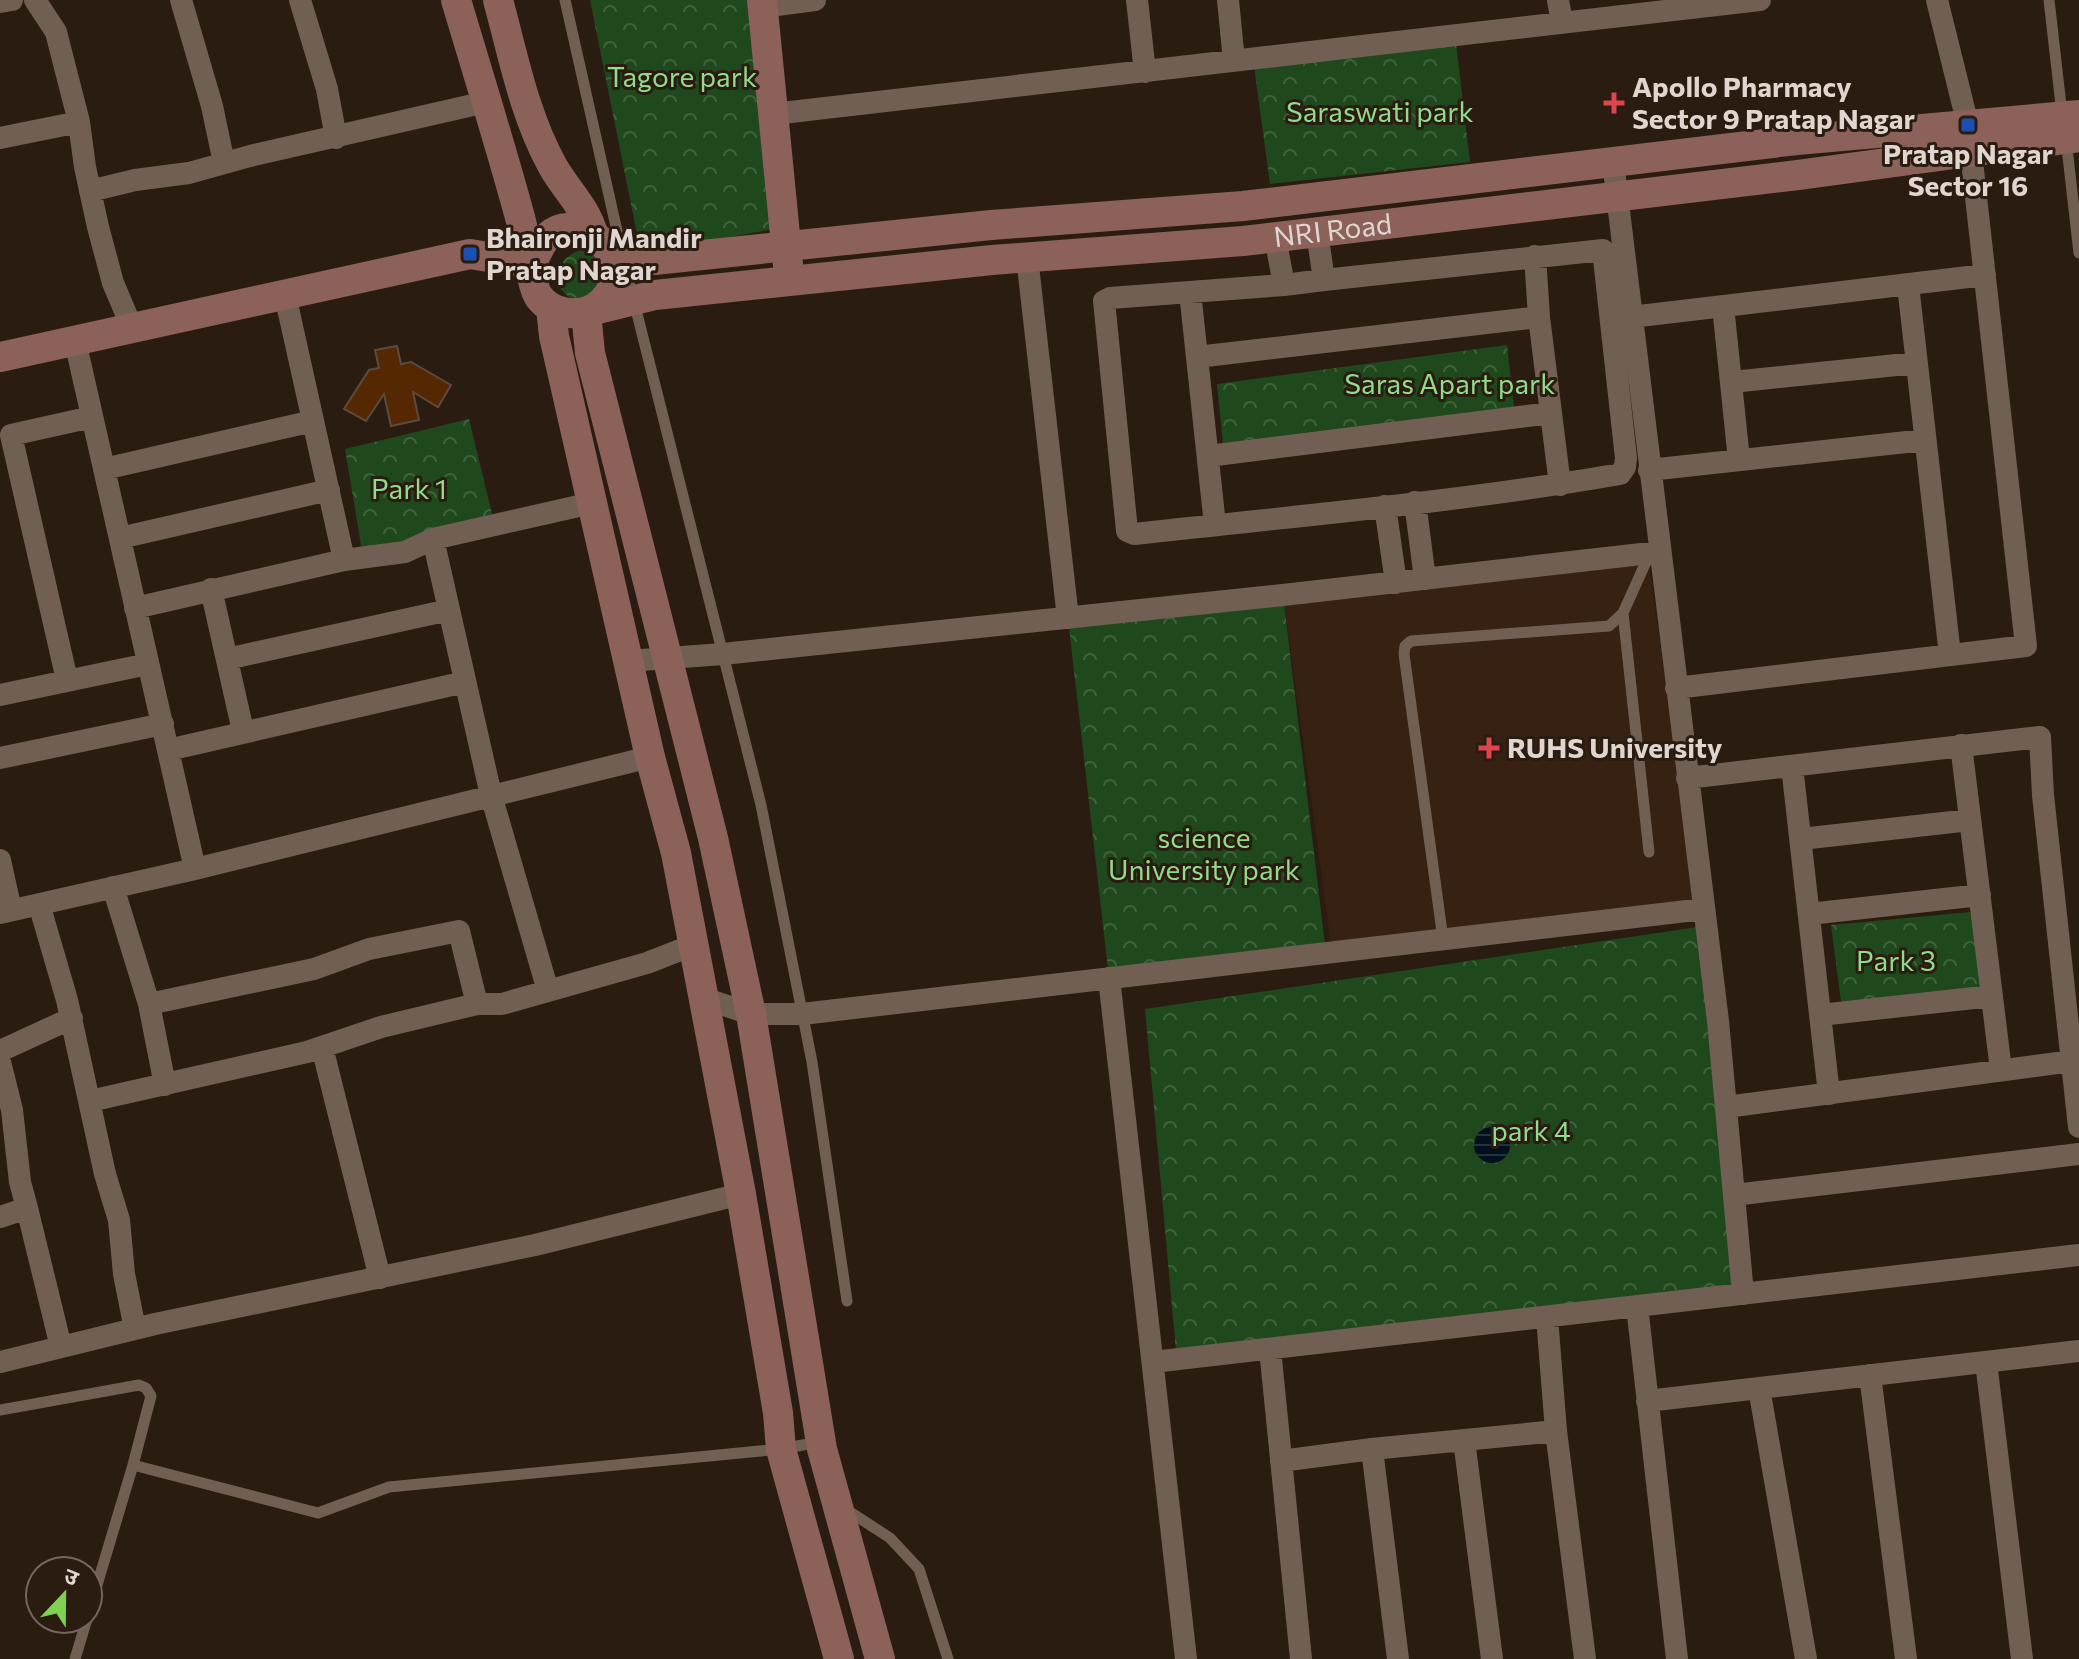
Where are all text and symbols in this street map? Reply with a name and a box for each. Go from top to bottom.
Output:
park label: Tagore park [607,59,757,93]
place label: Apollo Pharmacy Sector 9 Pratap Nagar [1632,69,1916,135]
marker: Apollo Pharmacy Sector 9 Pratap Nagar [1603,92,1625,114]
park label: Saraswati park [1286,94,1474,128]
marker: Pratap Nagar Sector 16 [1959,116,1977,134]
place label: Pratap Nagar Sector 16 [1883,136,2053,202]
street label: NRI Road [1272,205,1393,253]
place label: Bhaironji Mandir Pratap Nagar [486,220,702,286]
marker: Bhaironji Mandir Pratap Nagar [461,245,479,263]
park label: Saras Apart park [1345,366,1555,400]
park label: Park 1 [371,471,447,505]
place label: RUHS University [1507,730,1722,764]
marker: RUHS University [1478,737,1500,759]
park label: science University park [1108,820,1300,886]
park label: Park 3 [1856,943,1936,977]
park label: park 4 [1491,1113,1571,1147]
north arrow [24,1555,104,1635]
text: उ [61,1561,84,1591]

